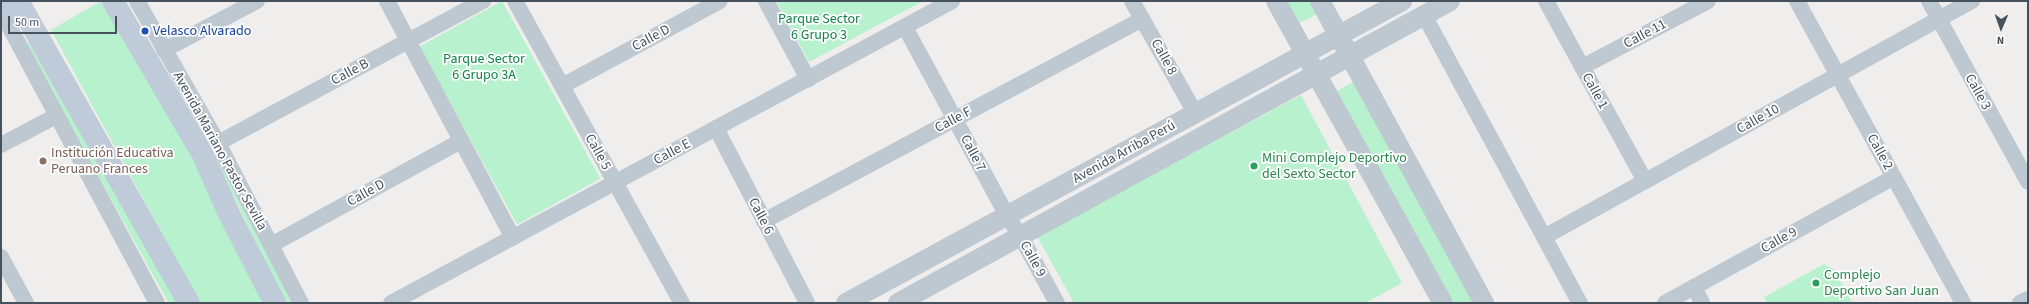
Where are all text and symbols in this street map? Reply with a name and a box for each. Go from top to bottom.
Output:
scale bar [10,8,119,34]
north arrow [1981,8,2021,48]
park label: Parque Sector 6 Grupo 3 [778,11,860,44]
text: 50 m [15,14,39,31]
street label: Calle 11 [1621,16,1669,52]
street label: Calle D [629,21,673,55]
place label: Velasco Alvarado [153,23,251,39]
marker: Velasco Alvarado [140,26,150,36]
text: N [1997,33,2004,48]
street label: Calle 8 [1147,36,1181,78]
park label: Parque Sector 6 Grupo 3A [443,51,525,84]
street label: Calle B [328,55,372,89]
street label: Avenida Mariano Pastor Sevilla [169,69,271,233]
street label: Calle 1 [1578,70,1612,112]
street label: Calle 3 [1961,71,1995,113]
street label: Calle 10 [1734,101,1782,137]
street label: Calle F [932,103,974,137]
street label: Avenida Arriba Perú [1070,117,1178,187]
street label: Calle 5 [581,131,615,173]
street label: Calle 2 [1863,131,1897,173]
street label: Calle 7 [956,132,990,174]
street label: Calle E [651,135,693,169]
place label: Institución Educativa Peruano Frances [51,145,174,178]
place label: Mini Complejo Deportivo del Sexto Sector [1262,150,1407,182]
marker: Institución Educativa Peruano Frances [38,156,48,166]
marker: Mini Complejo Deportivo del Sexto Sector [1249,161,1259,171]
street label: Calle D [344,176,388,210]
street label: Calle 6 [744,195,778,237]
street label: Calle 9 [1758,223,1800,257]
street label: Calle 9 [1016,238,1050,280]
place label: Complejo Deportivo San Juan [1824,267,1939,300]
marker: Complejo Deportivo San Juan [1811,278,1821,288]

